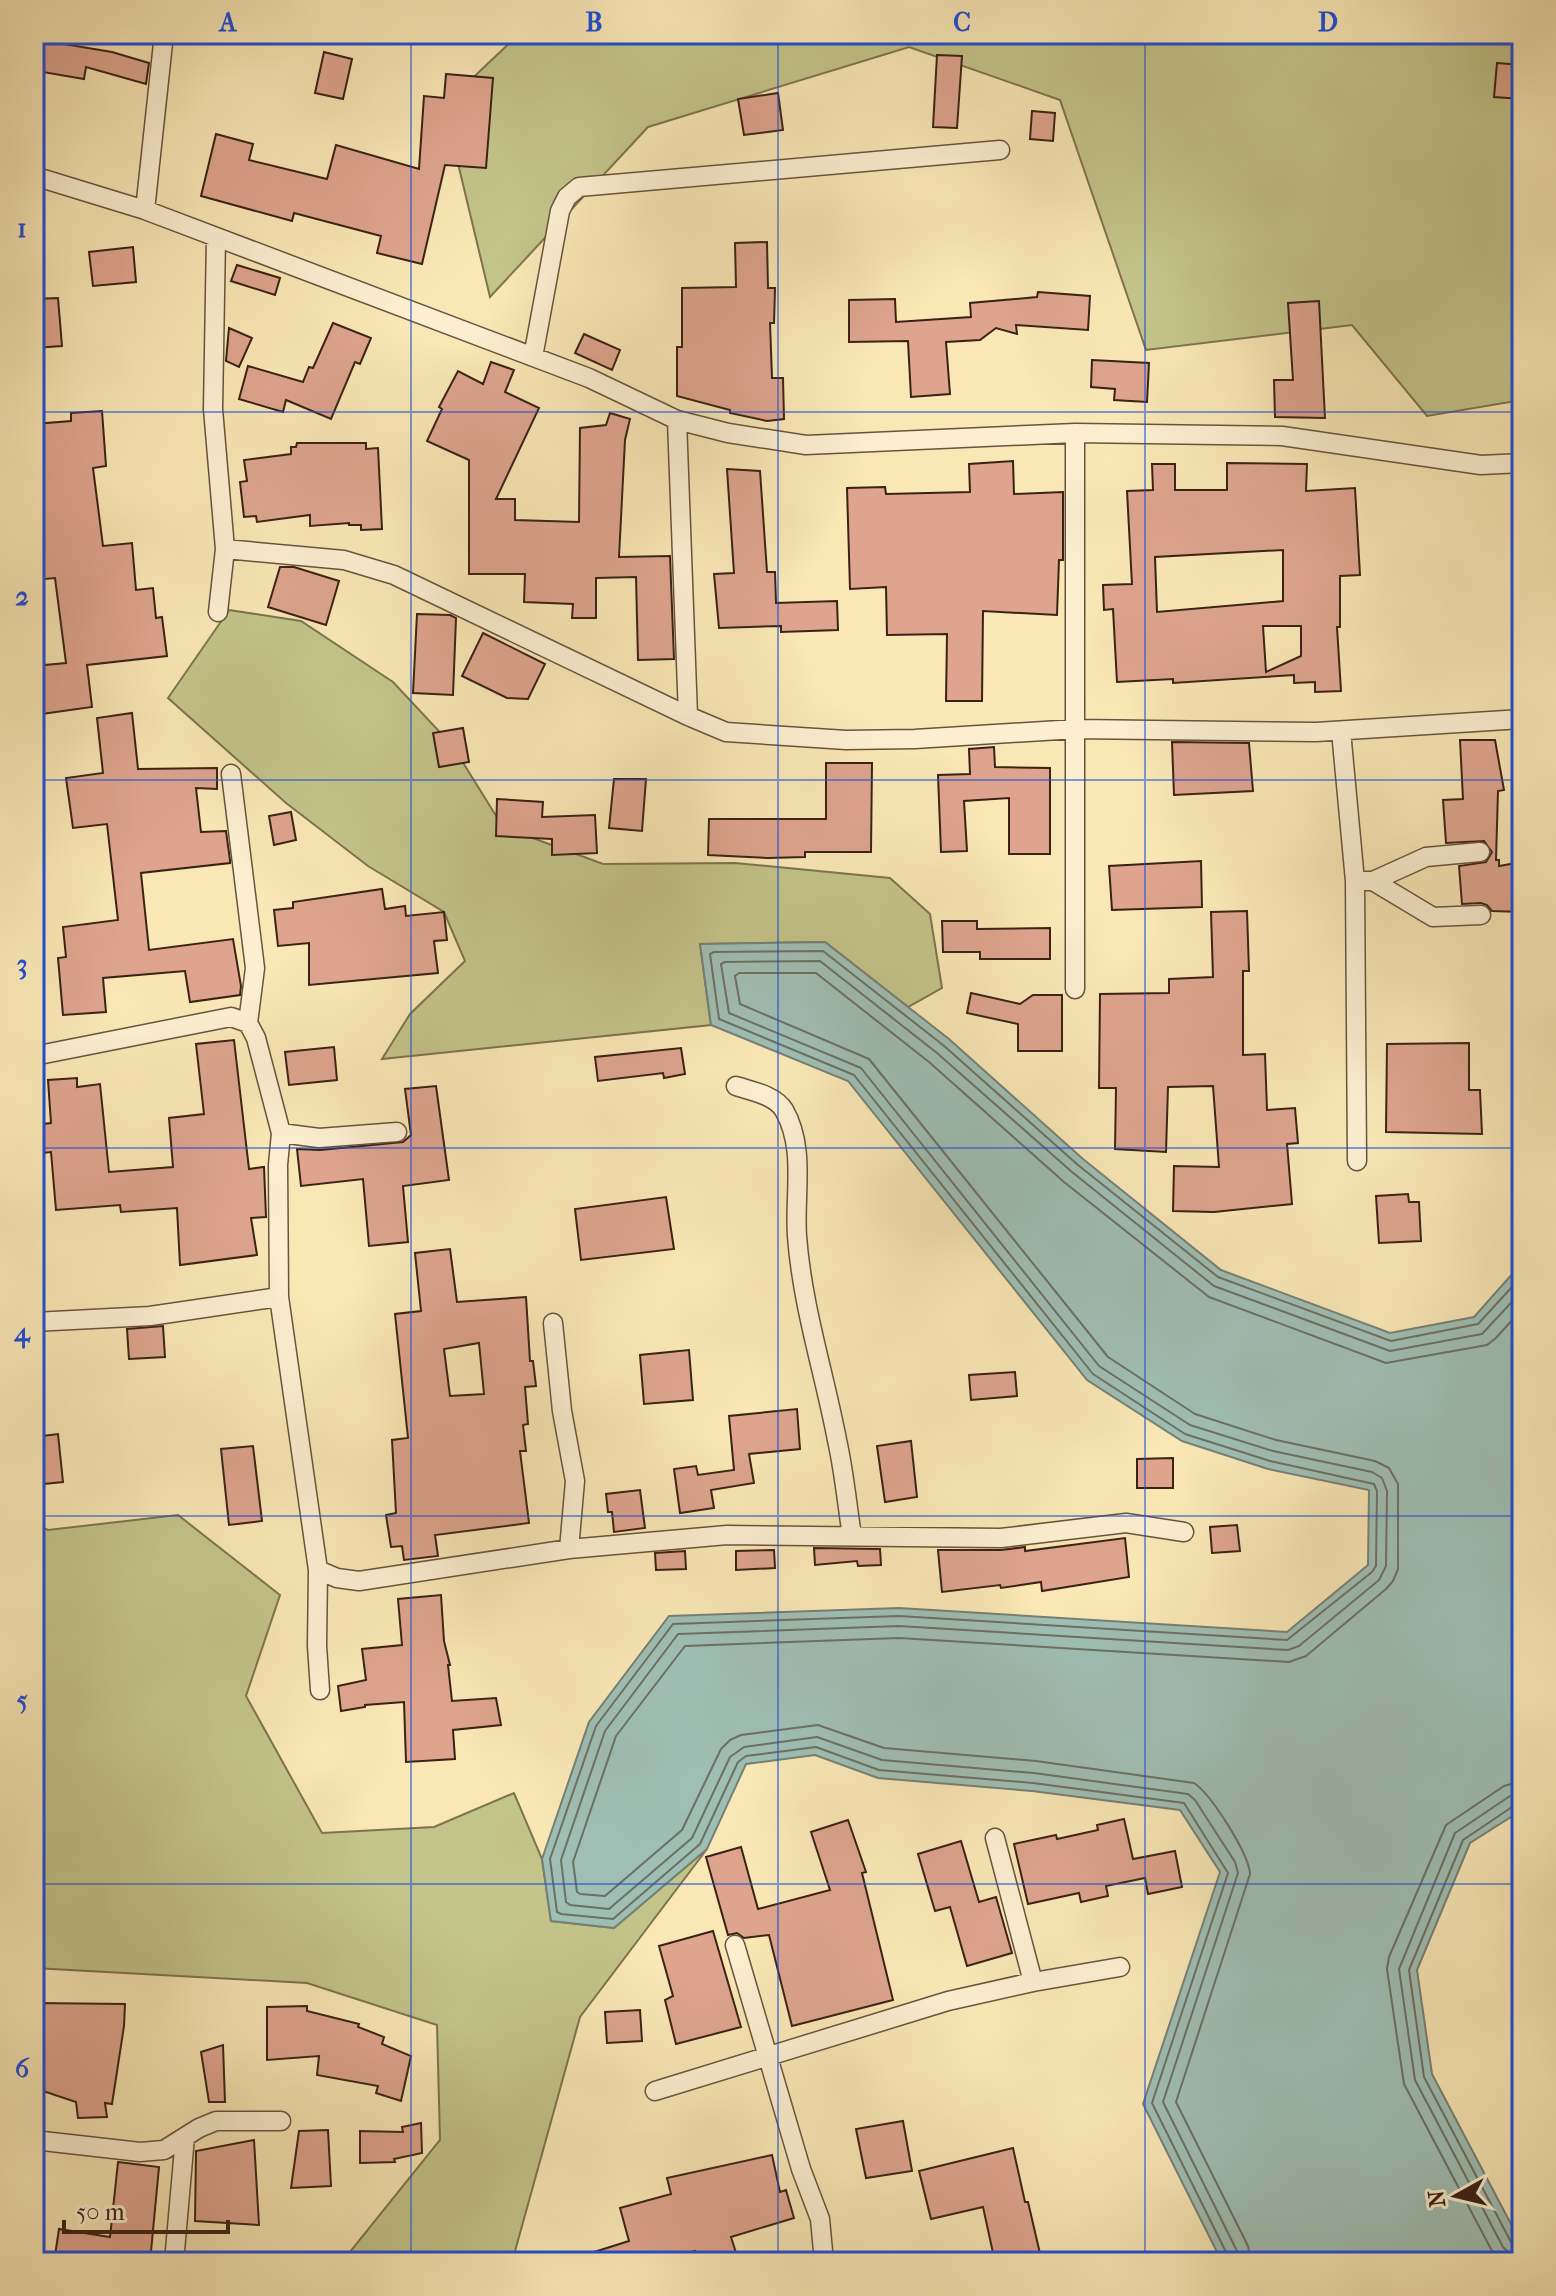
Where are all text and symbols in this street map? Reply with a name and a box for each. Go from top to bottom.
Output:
text: A [218,7,238,38]
text: B [586,7,603,38]
text: C [953,7,971,38]
text: D [1318,7,1338,38]
text: 1 [17,213,27,244]
text: 2 [15,581,29,612]
text: 3 [17,949,27,980]
text: 4 [13,1317,31,1349]
text: 5 [16,1685,28,1716]
text: 6 [15,2053,30,2084]
north arrow [1416,2156,1496,2236]
scale bar [64,2184,228,2234]
text: N [1423,2188,1451,2209]
text: 50 m [76,2198,125,2226]

